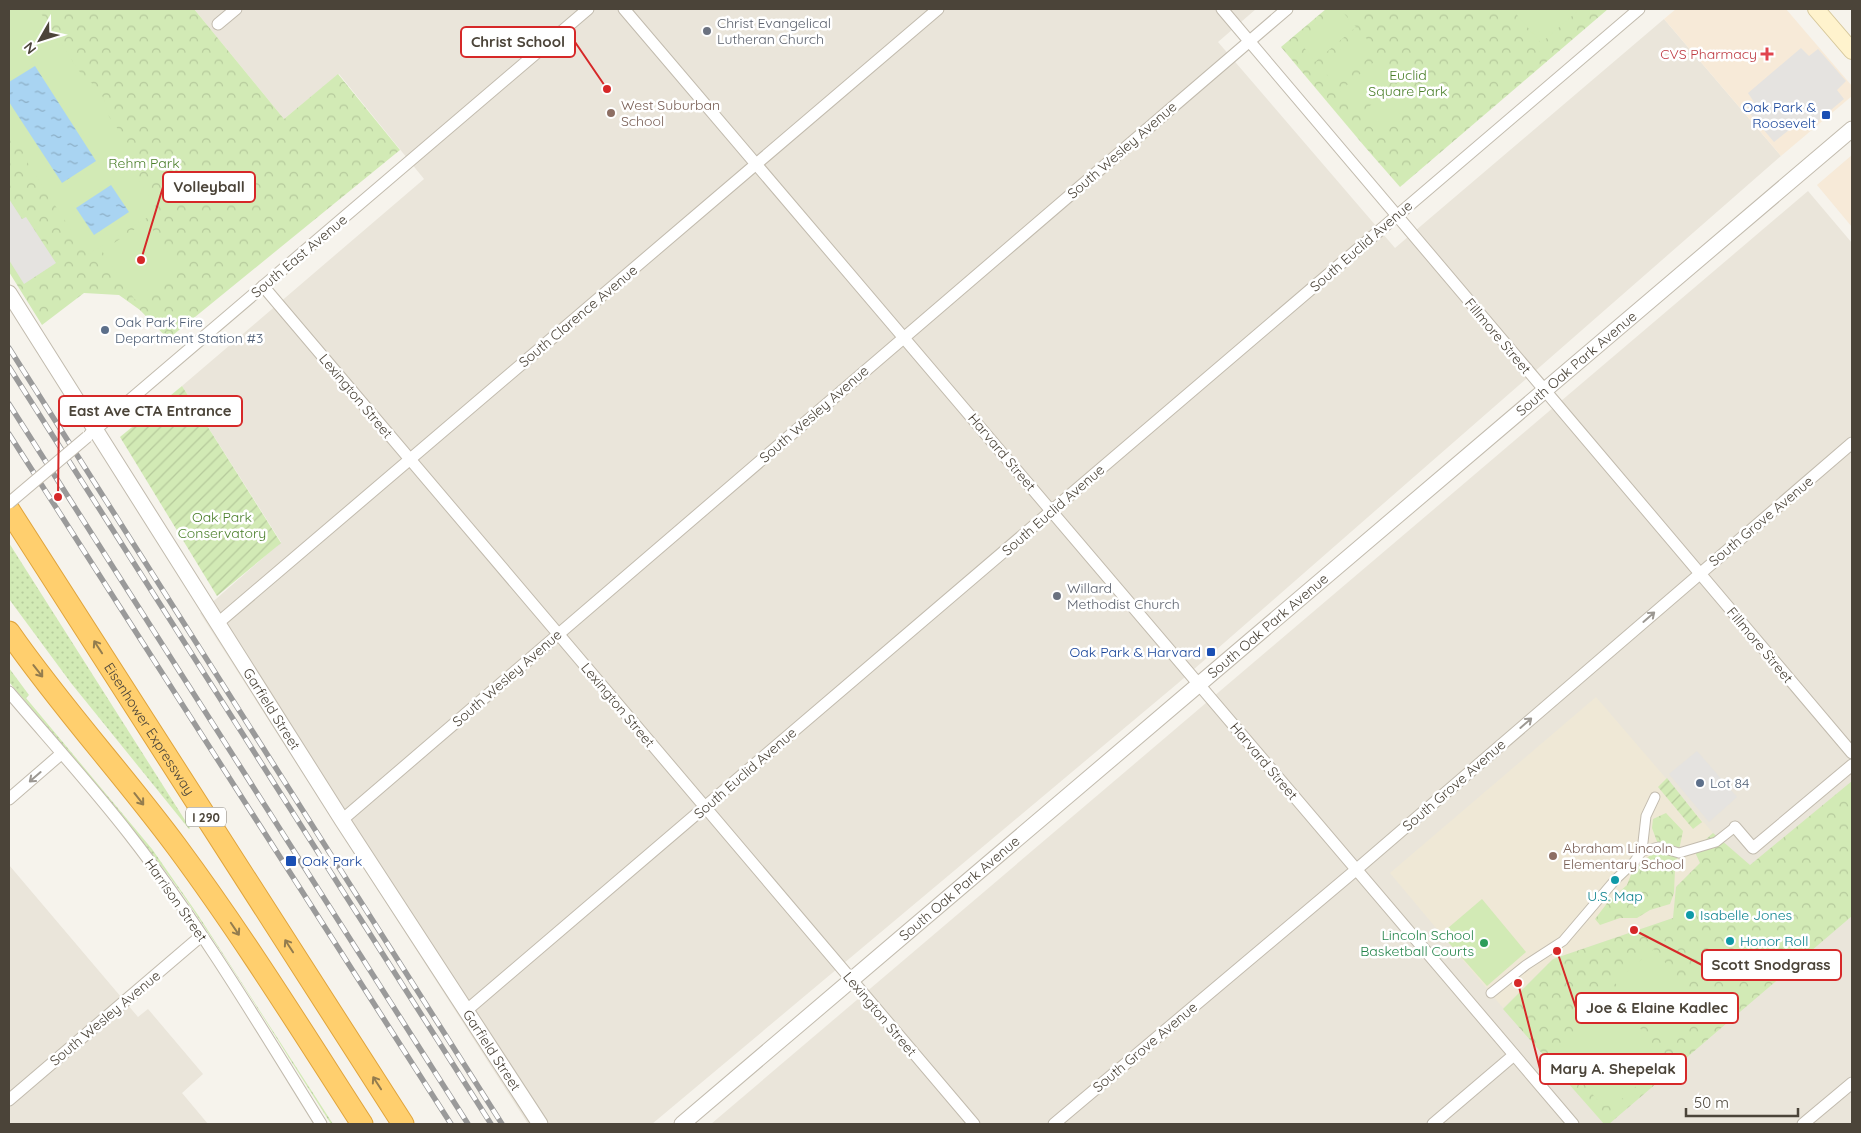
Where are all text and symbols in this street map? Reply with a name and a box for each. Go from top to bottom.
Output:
place label: Christ Evangelical Lutheran Church [717,14,831,48]
north arrow [15,15,65,65]
marker: Christ Evangelical Lutheran Church [701,25,713,37]
callout: Christ School [461,27,575,57]
text: Christ School [471,32,565,51]
text: N [20,39,40,58]
place label: CVS Pharmacy [1660,45,1757,63]
marker: CVS Pharmacy [1761,48,1773,60]
park label: Euclid Square Park [1368,66,1448,100]
place label: West Suburban School [621,96,720,130]
street label: South Wesley Avenue [1064,98,1180,202]
place label: Oak Park & Roosevelt [1743,98,1816,132]
marker: West Suburban School [605,107,617,119]
marker: Oak Park & Roosevelt [1820,109,1832,121]
park label: Rehm Park [108,154,180,172]
callout: Volleyball [163,172,255,202]
text: Volleyball [173,177,245,196]
street label: South Euclid Avenue [1306,196,1416,296]
street label: South East Avenue [247,210,351,302]
street label: South Clarence Avenue [515,261,641,371]
street label: Fillmore Street [1461,294,1535,378]
street label: South Oak Park Avenue [1512,307,1640,420]
place label: Oak Park Fire Department Station #3 [115,313,263,347]
marker: Oak Park Fire Department Station #3 [99,324,111,336]
street label: Lexington Street [315,350,397,442]
street label: South Wesley Avenue [756,362,872,466]
callout: East Ave CTA Entrance [59,396,242,426]
text: East Ave CTA Entrance [69,401,232,420]
street label: Harvard Street [964,409,1040,495]
street label: South Euclid Avenue [998,460,1108,560]
street label: South Grove Avenue [1705,472,1817,570]
park label: Oak Park Conservatory [178,508,266,542]
street label: South Oak Park Avenue [1204,569,1332,682]
place label: Willard Methodist Church [1067,579,1180,613]
marker: Willard Methodist Church [1051,590,1063,602]
street label: Fillmore Street [1723,603,1797,687]
one-way arrow [1642,612,1655,623]
street label: South Wesley Avenue [449,626,565,730]
one-way arrow [92,641,102,655]
place label: Oak Park & Harvard [1070,643,1201,661]
marker: Oak Park & Harvard [1205,646,1217,658]
street label: Eisenhower Expressway [100,659,199,799]
street label: Lexington Street [577,659,659,751]
one-way arrow [33,664,44,677]
street label: Garfield Street [239,665,305,753]
street label: Harvard Street [1226,718,1302,804]
one-way arrow [1519,718,1532,729]
street label: South Euclid Avenue [690,723,800,823]
street label: South Grove Avenue [1399,735,1509,835]
one-way arrow [29,771,42,782]
place label: Lot 84 [1710,774,1749,792]
marker: Lot 84 [1694,777,1706,789]
one-way arrow [133,792,144,805]
road number: I 290 [186,808,226,826]
street label: South Oak Park Avenue [895,832,1023,945]
place label: Abraham Lincoln Elementary School [1563,839,1684,873]
marker: Abraham Lincoln Elementary School [1547,850,1559,862]
place label: Oak Park [302,852,362,870]
marker: Oak Park [284,854,298,868]
street label: Harrison Street [141,855,211,945]
marker: U.S. Map [1609,874,1621,886]
place label: U.S. Map [1587,887,1643,905]
place label: Isabelle Jones [1700,906,1792,924]
marker: Isabelle Jones [1684,909,1696,921]
one-way arrow [230,922,240,936]
place label: Lincoln School Basketball Courts [1360,926,1474,960]
place label: Honor Roll [1740,932,1809,950]
marker: Honor Roll [1724,935,1736,947]
marker: Lincoln School Basketball Courts [1478,937,1490,949]
one-way arrow [284,940,294,954]
callout: Scott Snodgrass [1702,950,1841,980]
text: Scott Snodgrass [1711,955,1831,974]
street label: South Wesley Avenue [46,966,164,1070]
street label: Lexington Street [839,968,921,1060]
callout: Joe & Elaine Kadlec [1576,993,1738,1023]
street label: South Grove Avenue [1089,998,1201,1096]
text: Joe & Elaine Kadlec [1586,998,1728,1017]
street label: Garfield Street [459,1006,525,1094]
callout: Mary A. Shepelak [1540,1054,1686,1084]
text: Mary A. Shepelak [1550,1059,1676,1078]
one-way arrow [371,1077,381,1091]
scale bar [1686,1086,1798,1118]
text: 50 m [1694,1093,1729,1112]

